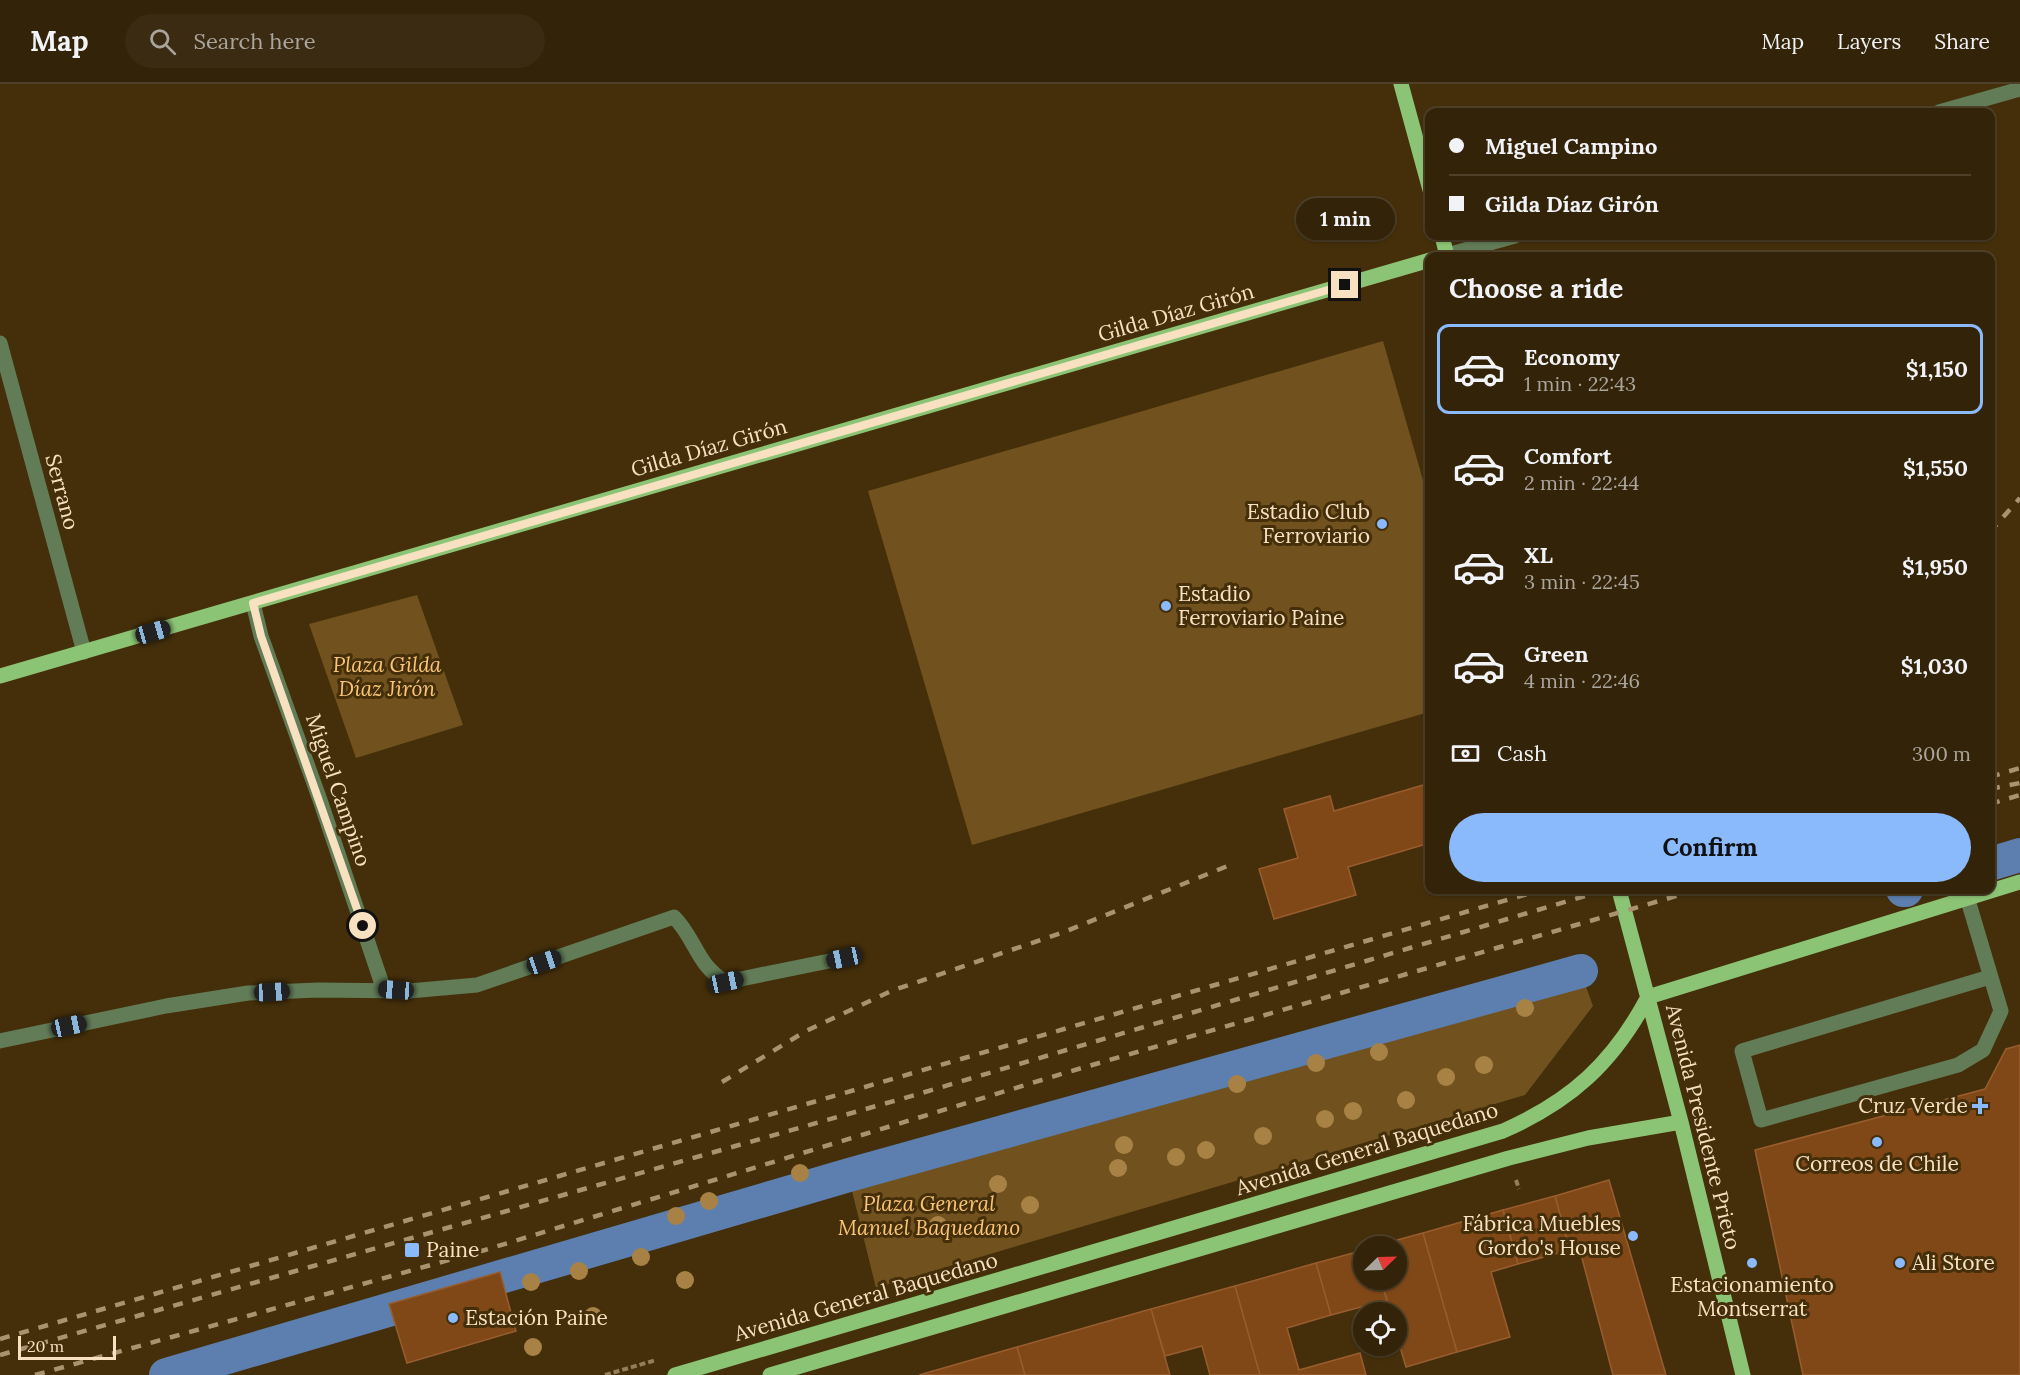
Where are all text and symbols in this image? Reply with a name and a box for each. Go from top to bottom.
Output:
search box [125,14,545,68]
text: Map [30,23,89,59]
icon: search [146,25,179,58]
text: Search here [194,27,316,55]
text: Map [1761,28,1804,55]
text: Layers [1837,28,1901,55]
text: Share [1934,28,1990,55]
text: Miguel Campino [1485,132,1657,160]
text: Gilda Díaz Girón [1485,190,1659,218]
callout: 1 min [1296,198,1394,240]
text: 1 min [1320,206,1371,231]
route end [1331,271,1358,298]
text: Choose a ride [1449,271,1623,305]
street label: Gilda Díaz Girón [1095,277,1257,348]
icon: car [1452,342,1506,396]
text: Economy [1524,343,1620,371]
text: $1,150 [1906,355,1968,383]
text: 1 min · 22:43 [1524,371,1636,396]
street label: Gilda Díaz Girón [628,412,790,483]
icon: car [1452,441,1506,495]
text: Comfort [1524,442,1612,470]
street label: Serrano [39,451,86,533]
text: $1,550 [1903,454,1968,482]
text: 2 min · 22:44 [1524,470,1639,495]
place label: Estadio Club Ferroviario [1247,498,1370,549]
marker: Estadio Club Ferroviario [1375,517,1389,531]
icon: car [1452,540,1506,594]
text: XL [1524,541,1553,569]
text: $1,950 [1902,553,1968,581]
text: 3 min · 22:45 [1524,569,1640,594]
place label: Estadio Ferroviario Paine [1178,580,1344,631]
marker: Estadio Ferroviario Paine [1159,599,1173,613]
car [133,618,173,646]
icon: car [1452,639,1506,693]
text: Green [1524,640,1589,668]
park label: Plaza Gilda Díaz Jirón [333,651,442,702]
text: $1,030 [1901,652,1968,680]
text: 4 min · 22:46 [1524,668,1640,693]
street label: Miguel Campino [300,710,377,870]
icon: cash [1449,737,1482,770]
text: Cash [1497,739,1547,767]
text: 300 m [1912,741,1971,766]
button: Confirm [1449,813,1971,882]
route start [349,912,376,939]
car [825,945,863,971]
car [524,948,564,976]
car [707,969,745,995]
car [377,980,415,1000]
car [254,982,290,1002]
street label: Avenida Presidente Prieto [1660,1001,1747,1252]
car [50,1013,88,1039]
place label: Cruz Verde [1858,1092,1968,1119]
street label: Avenida General Baquedano [1232,1096,1501,1202]
marker: Cruz Verde [1973,1099,1987,1113]
marker: Correos de Chile [1870,1135,1884,1149]
place label: Correos de Chile [1795,1150,1959,1177]
park label: Plaza General Manuel Baquedano [838,1190,1020,1241]
place label: Fábrica Muebles Gordo's House [1463,1210,1621,1261]
marker: Fábrica Muebles Gordo's House [1626,1229,1640,1243]
place label: Paine [426,1236,479,1263]
north arrow [1353,1236,1407,1290]
map controls [1353,1236,1407,1356]
marker: Paine [403,1241,421,1259]
street label: Avenida General Baquedano [730,1246,1001,1347]
place label: Ali Store [1911,1249,1995,1276]
marker: Estacionamiento Montserrat [1745,1256,1759,1270]
marker: Ali Store [1893,1256,1907,1270]
place label: Estacionamiento Montserrat [1670,1271,1834,1322]
button: locate [1353,1302,1407,1356]
place label: Estación Paine [465,1304,608,1331]
marker: Estación Paine [446,1311,460,1325]
scale bar [18,1333,116,1360]
text: 20 m [27,1336,64,1356]

